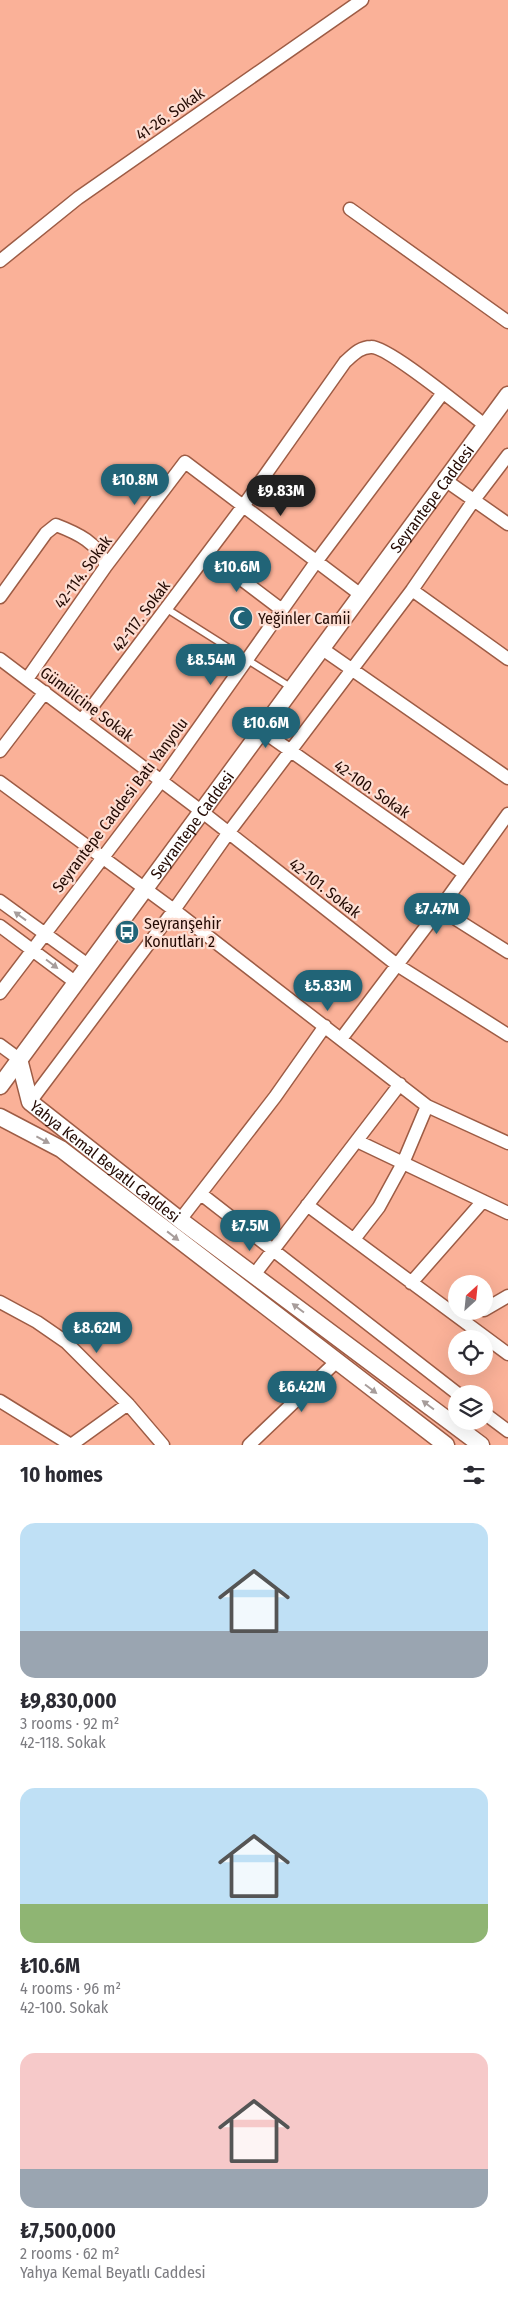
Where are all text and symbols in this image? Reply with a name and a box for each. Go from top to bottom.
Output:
street label: 41-26. Sokak [132,83,208,144]
street label: Seyrantepe Caddesi [386,441,478,556]
pin: ₺10.8M [94,464,176,506]
text: ₺10.8M [112,470,158,489]
pin: ₺9.83M [240,474,322,517]
text: ₺9.83M [257,481,305,500]
street label: 42-114. Sokak [50,531,116,612]
pin: ₺10.6M [196,550,278,593]
text: ₺10.6M [214,557,260,576]
street label: 42-117. Sokak [108,576,174,655]
mosque icon: Yeğinler Camii [228,605,254,631]
place label: Yeğinler Camii [258,609,350,628]
pin: ₺8.54M [170,644,252,686]
text: ₺8.54M [187,650,235,669]
street label: Gümülcine Sokak [36,663,138,746]
pin: ₺10.6M [225,706,307,749]
text: ₺10.6M [243,713,289,732]
street label: Seyrantepe Caddesi Batı Yanyolu [48,714,192,896]
street label: 42-100. Sokak [330,756,414,822]
street label: Seyrantepe Caddesi [145,766,237,882]
street label: 42-101. Sokak [285,854,365,922]
pin: ₺7.47M [396,892,478,935]
text: ₺7.47M [415,899,459,918]
one-way arrow [13,911,27,921]
place label: Seyranşehir Konutları 2 [144,914,221,951]
bus stop icon: Seyranşehir Konutları 2 [114,919,140,945]
one-way arrow [45,959,59,969]
pin: ₺5.83M [287,970,369,1012]
text: ₺5.83M [304,976,352,995]
street label: Yahya Kemal Beyatlı Caddesi [26,1096,184,1226]
one-way arrow [36,1135,50,1144]
pin: ₺7.5M [215,1210,285,1252]
text: ₺7.5M [231,1216,269,1235]
one-way arrow [166,1231,179,1242]
north arrow [448,1275,492,1320]
map controls [448,1275,493,1430]
one-way arrow [291,1303,305,1313]
pin: ₺8.62M [56,1312,138,1354]
text: ₺8.62M [73,1318,121,1337]
button: locate [448,1330,493,1375]
pin: ₺6.42M [261,1370,343,1413]
text: ₺6.42M [279,1377,325,1396]
one-way arrow [364,1383,377,1394]
button: layers [448,1385,493,1430]
one-way arrow [422,1400,435,1411]
icon: filters [460,1461,488,1489]
text: 10 homes [20,1462,103,1488]
icon: home [209,1556,299,1646]
text: ₺9,830,000 [20,1688,117,1714]
text: 3 rooms · 92 m² [20,1714,119,1733]
text: 42-118. Sokak [20,1733,106,1752]
icon: home [209,1821,299,1911]
text: ₺10.6M [20,1953,80,1979]
text: 4 rooms · 96 m² [20,1979,121,1998]
text: 42-100. Sokak [20,1998,108,2017]
icon: home [209,2086,299,2176]
text: ₺7,500,000 [20,2218,116,2244]
text: 2 rooms · 62 m² [20,2244,119,2263]
text: Yahya Kemal Beyatlı Caddesi [20,2263,206,2282]

